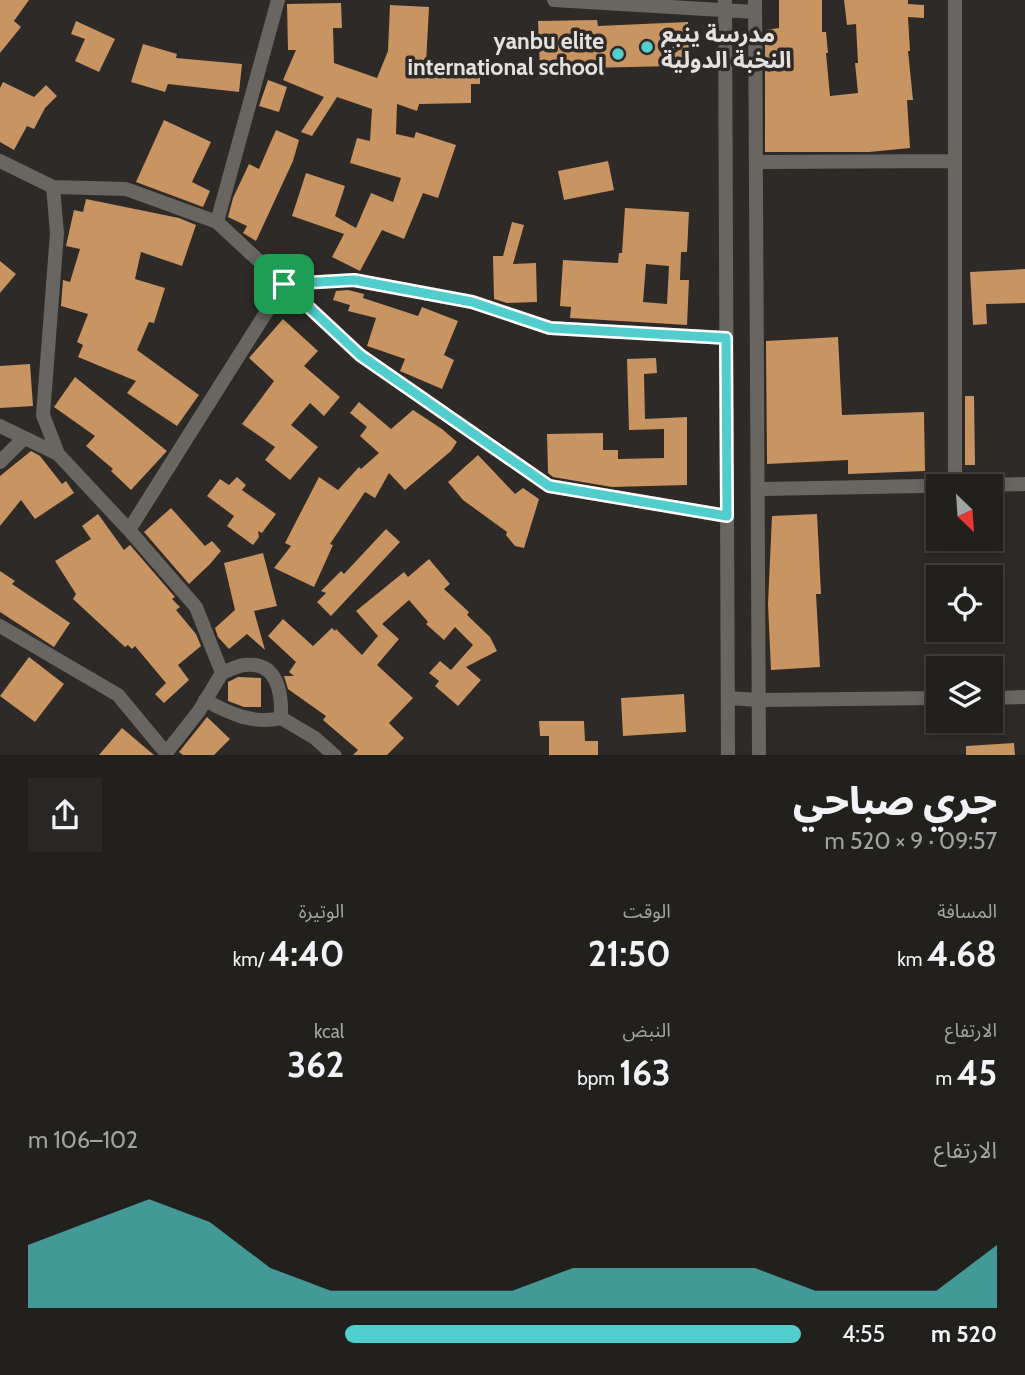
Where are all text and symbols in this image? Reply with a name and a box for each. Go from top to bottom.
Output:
place label: مدرسة ينبع النخبة الدولية [661,20,792,74]
place label: yanbu elite international school [408,27,604,81]
marker: مدرسة ينبع النخبة الدولية [639,39,655,55]
marker: yanbu elite international school [610,46,626,62]
pin [254,254,314,314]
icon: arrive [265,265,303,303]
north arrow [926,474,1003,551]
map controls [926,474,1003,733]
button: locate [926,565,1003,642]
button: layers [926,656,1003,733]
text: جري صباحي [793,777,997,824]
button: share [28,778,102,852]
text: 09:57 · 9 × 520 m [825,827,997,855]
text: الوتيرة [299,900,344,923]
text: الوقت [623,900,671,923]
text: المسافة [937,900,997,923]
text: 4:40 [268,932,344,975]
text: 21:50 [588,932,671,975]
text: 4.68 [927,932,997,975]
text: /km [233,948,268,971]
text: km [897,948,927,971]
text: النبض [622,1019,671,1042]
text: الارتفاع [945,1019,997,1042]
text: kcal [314,1020,344,1043]
text: 362 [287,1043,344,1086]
text: 163 [619,1051,671,1094]
text: 45 [956,1051,997,1094]
text: bpm [577,1067,619,1090]
text: m [936,1067,956,1090]
text: 102–106 m [28,1126,138,1154]
text: الارتفاع [934,1136,997,1164]
text: 4:55 [842,1320,885,1348]
text: 520 m [931,1320,997,1348]

